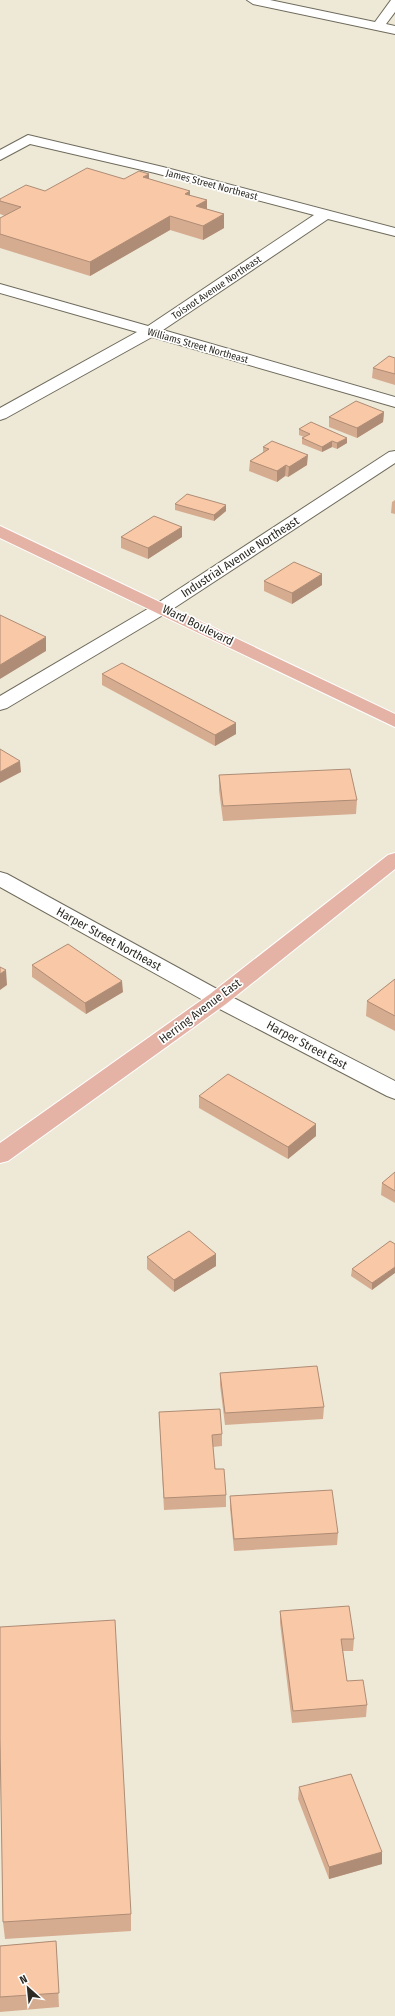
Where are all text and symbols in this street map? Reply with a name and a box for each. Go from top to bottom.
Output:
street label: James Street Northeast [165,167,260,203]
street label: Toisnot Avenue Northeast [170,253,264,322]
street label: Williams Street Northeast [146,326,250,366]
street label: Industrial Avenue Northeast [178,514,302,600]
street label: Ward Boulevard [160,602,236,648]
street label: Harper Street Northeast [54,904,164,974]
street label: Herring Avenue East [156,976,244,1046]
street label: Harper Street East [264,1018,350,1072]
north arrow [8,1968,48,2008]
text: N [18,1972,30,1987]

